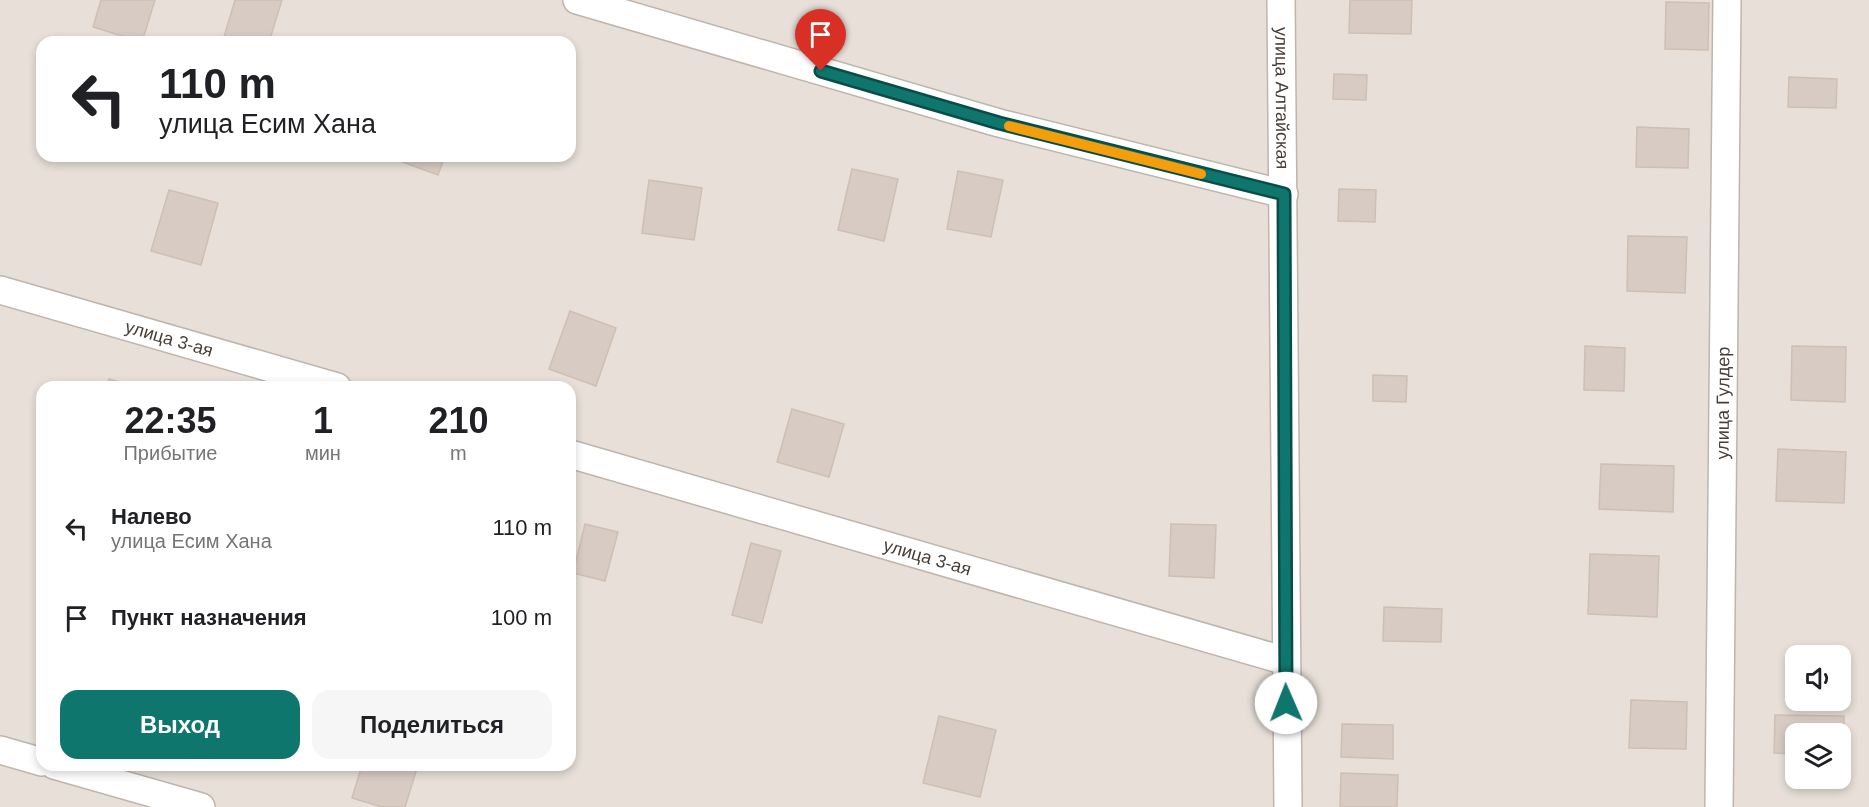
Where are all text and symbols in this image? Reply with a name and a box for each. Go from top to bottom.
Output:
pin [795,9,846,71]
icon: arrive [804,18,837,51]
street label: улица Алтайская [1271,27,1292,169]
icon: left [60,60,138,138]
text: 110 m [159,60,276,107]
text: улица Есим Хана [159,109,376,139]
street label: улица 3-ая [123,317,215,361]
street label: улица Гулдер [1712,347,1734,459]
text: 22:35 [124,400,217,441]
text: 1 [313,400,333,441]
text: 210 [428,400,488,441]
text: Прибытие [123,442,217,464]
text: мин [305,442,341,464]
text: m [450,442,467,464]
text: Налево [111,504,192,529]
icon: left [60,512,93,545]
text: 110 m [492,515,552,540]
text: улица Есим Хана [111,530,272,552]
street label: улица 3-ая [881,535,974,579]
icon: arrive [60,602,93,635]
text: Пункт назначения [111,605,307,630]
text: 100 m [491,605,552,630]
map controls [1785,645,1851,789]
button: sound [1785,645,1851,711]
position arrow [1254,671,1318,735]
button: Выход [60,690,300,759]
button: Поделиться [312,690,552,759]
button: layers [1785,723,1851,789]

